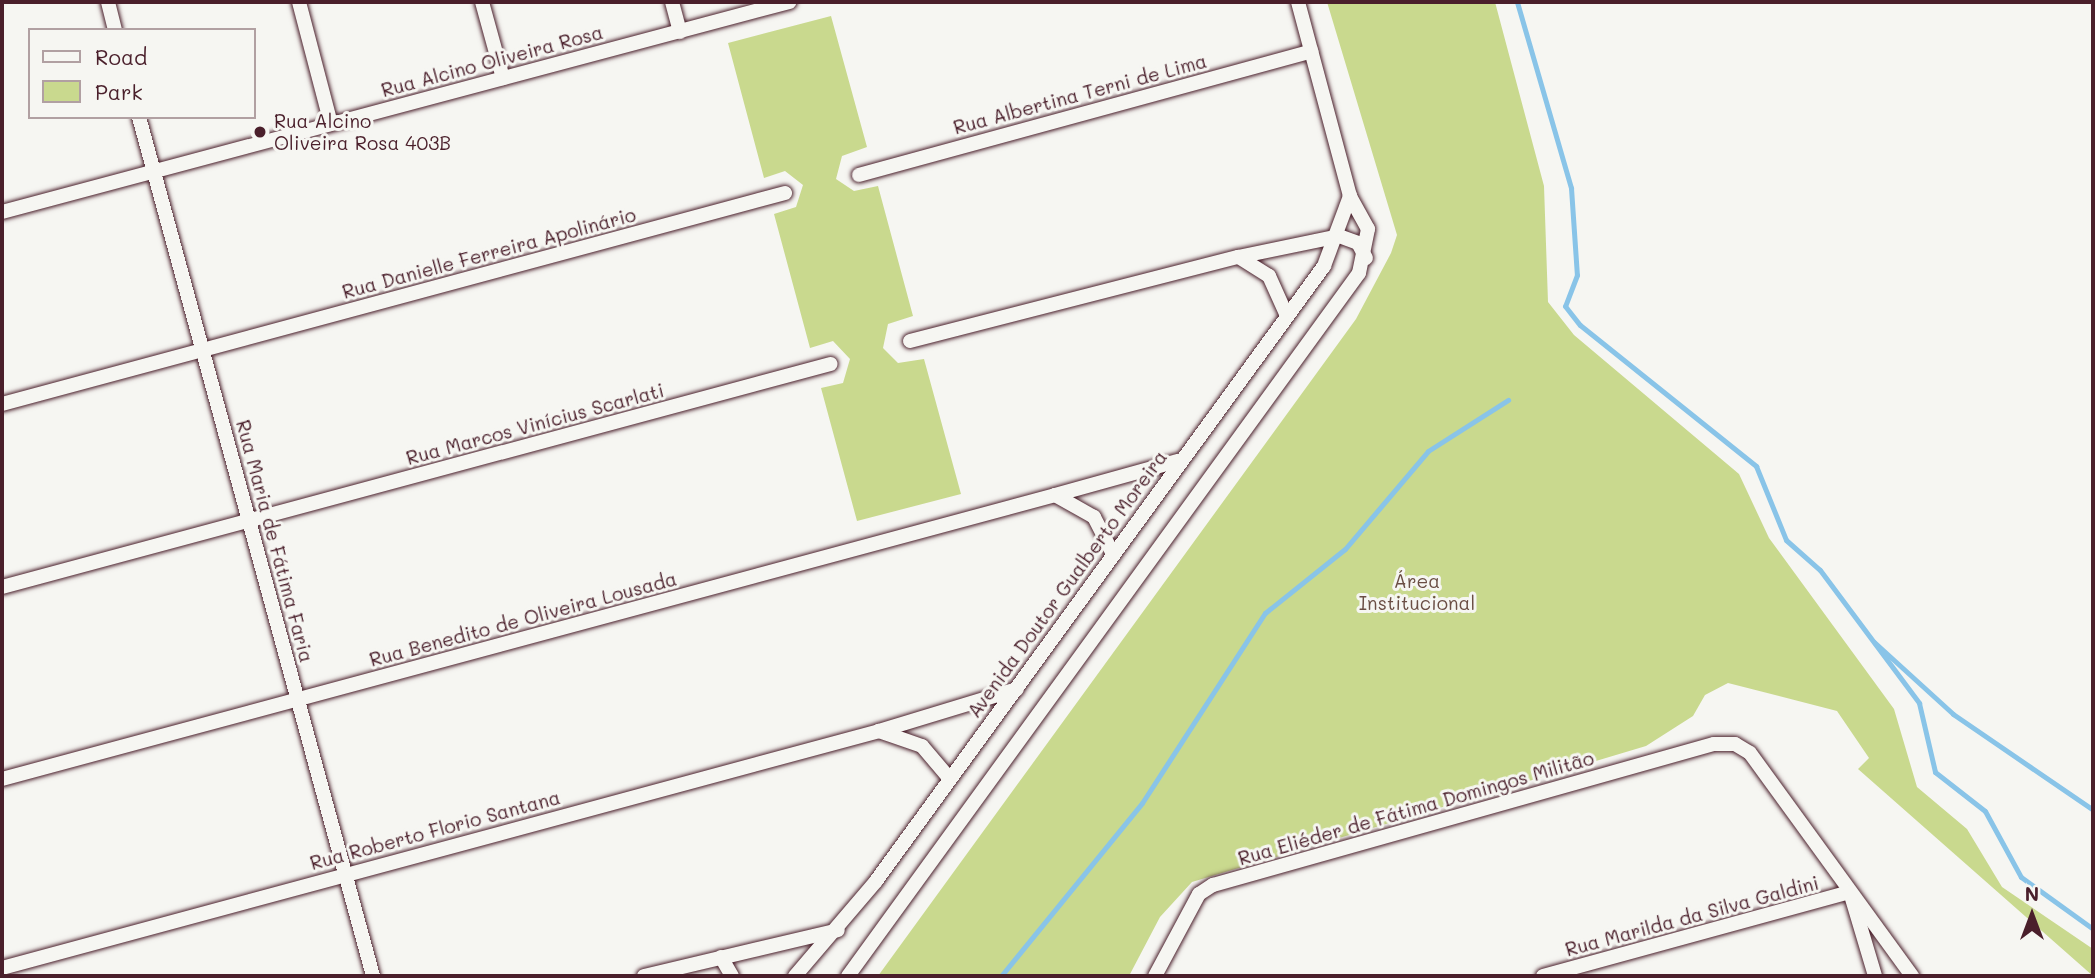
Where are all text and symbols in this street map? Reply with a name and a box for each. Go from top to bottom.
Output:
street label: Rua Alcino Oliveira Rosa [379,20,605,102]
legend [28,28,256,119]
text: Road [95,43,147,70]
street label: Rua Albertina Terni de Lima [951,49,1209,139]
text: Park [95,78,143,105]
place label: Rua Alcino Oliveira Rosa 403B [274,110,451,154]
marker: Rua Alcino Oliveira Rosa 403B [252,124,268,140]
street label: Rua Danielle Ferreira Apolinário [340,203,638,303]
street label: Rua Marcos Vinícius Scarlati [404,379,666,469]
street label: Rua Maria de Fátima Faria [232,417,318,665]
street label: Avenida Doutor Gualberto Moreira [962,446,1172,722]
street label: Rua Benedito de Oliveira Lousada [367,567,679,671]
park label: Área Institucional [1359,570,1475,614]
street label: Rua Eliéder de Fátima Domingos Militão [1235,746,1597,870]
street label: Rua Roberto Florio Santana [307,786,563,874]
street label: Rua Marilda da Silva Galdini [1563,871,1821,961]
north arrow [1997,880,2067,950]
text: N [2025,881,2039,906]

